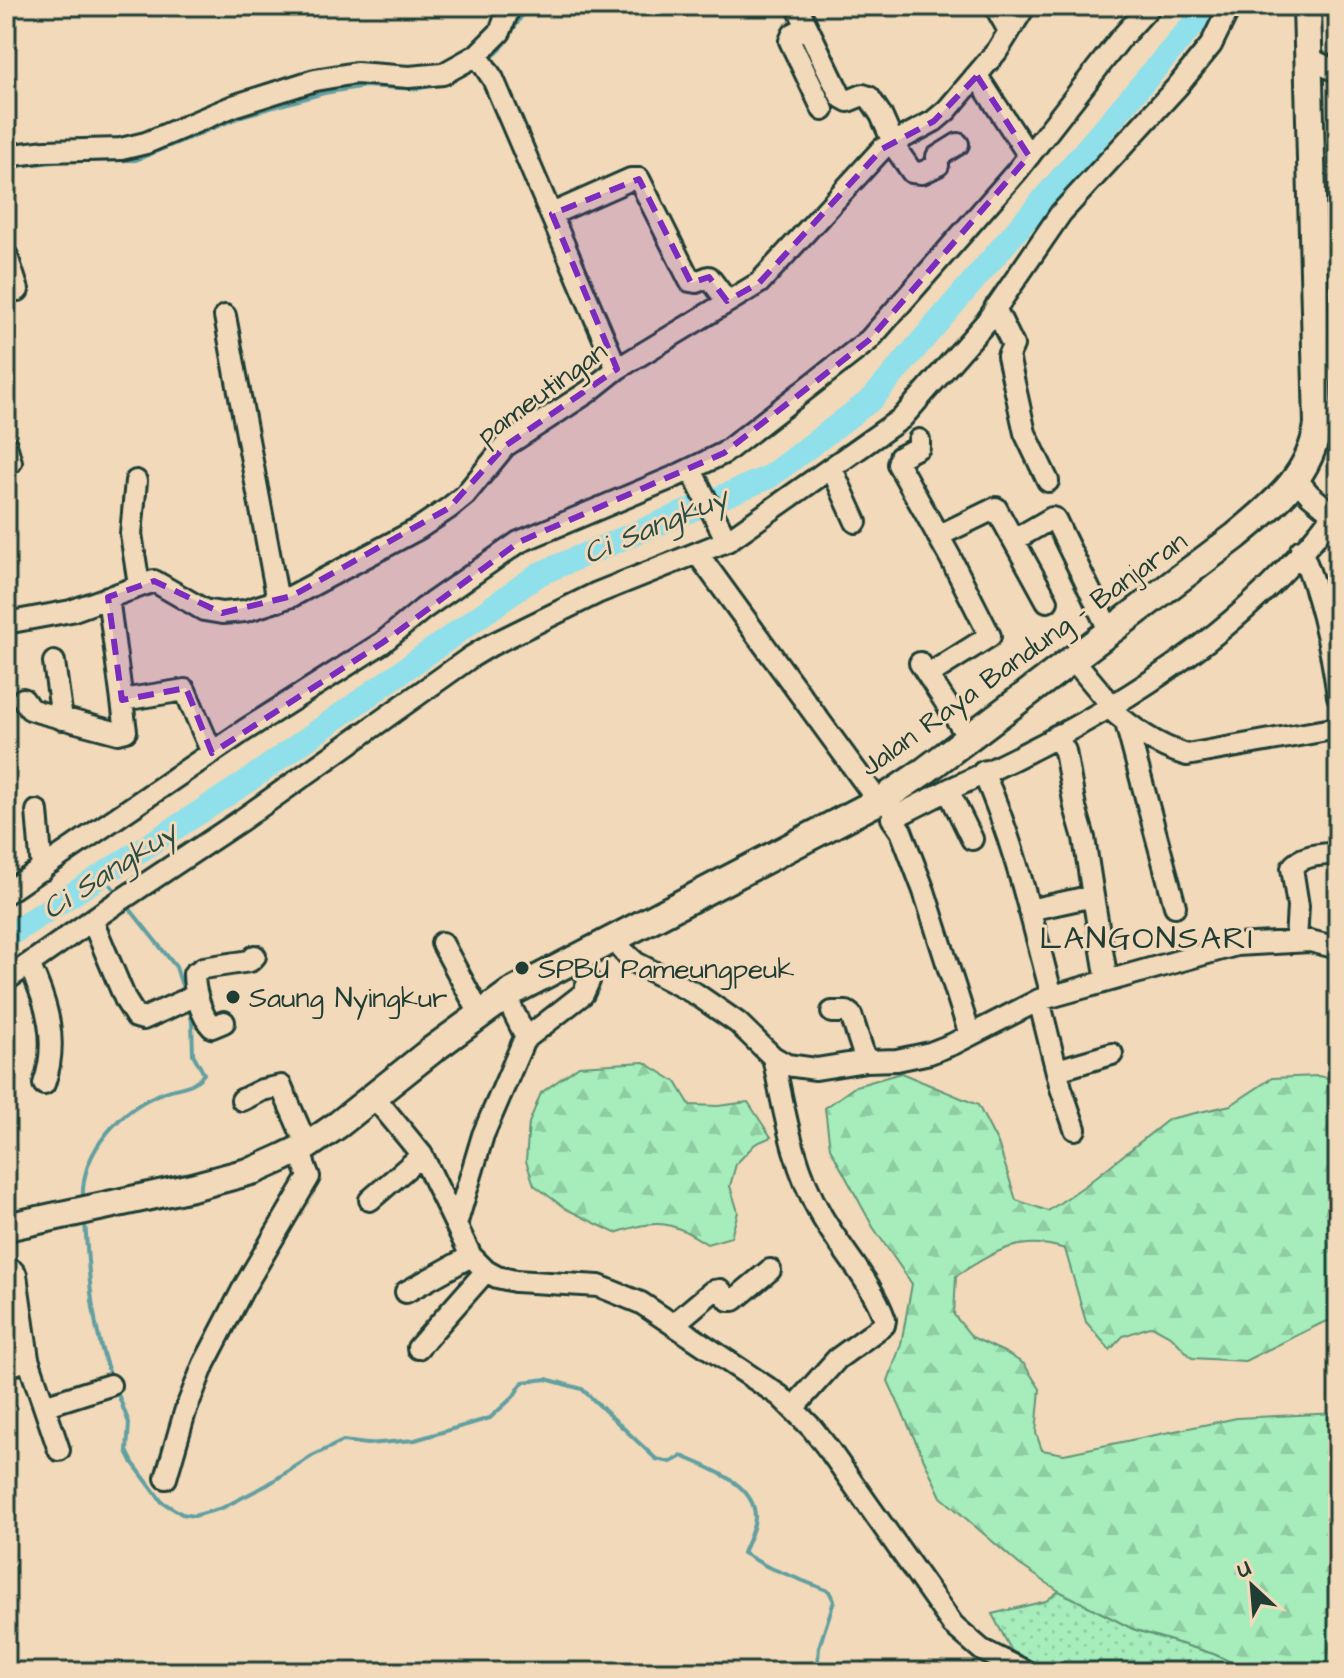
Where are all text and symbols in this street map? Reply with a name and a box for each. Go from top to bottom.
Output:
street label: pameutingan [468,332,616,455]
water label: Ci Sangkuy [577,475,738,576]
street label: Jalan Raya Bandung - Banjaran [853,522,1196,788]
water label: Ci Sangkuy [34,810,189,931]
district label: LANGONSARI [1039,916,1255,961]
place label: SPBU Pameungpeuk [538,950,795,990]
marker: SPBU Pameungpeuk [513,959,531,977]
place label: Saung Nyingkur [249,979,448,1020]
marker: Saung Nyingkur [224,988,242,1006]
north arrow [1212,1546,1292,1626]
text: U [1232,1553,1256,1586]

